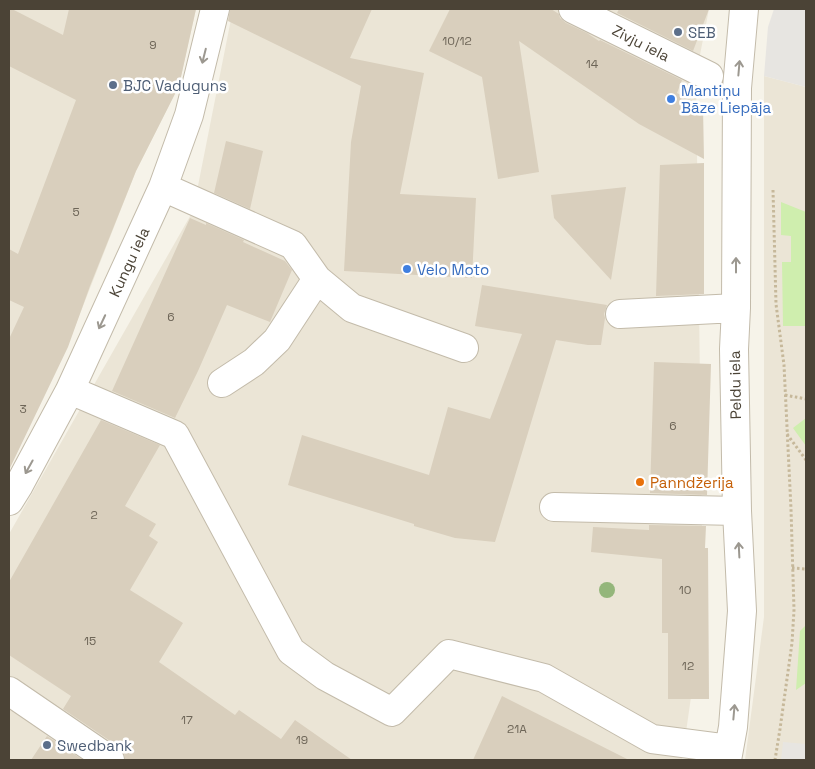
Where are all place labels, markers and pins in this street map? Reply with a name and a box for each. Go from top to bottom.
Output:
place label: SEB [688,23,716,42]
marker: SEB [672,26,684,38]
place label: BJC Vaduguns [123,76,227,95]
marker: BJC Vaduguns [107,79,119,91]
place label: Mantiņu Bāze Liepāja [681,81,772,117]
marker: Mantiņu Bāze Liepāja [665,93,677,105]
place label: Velo Moto [417,260,489,279]
marker: Velo Moto [401,263,413,275]
place label: Panndžerija [650,473,734,492]
marker: Panndžerija [634,476,646,488]
place label: Swedbank [57,736,132,755]
marker: Swedbank [41,739,53,751]

